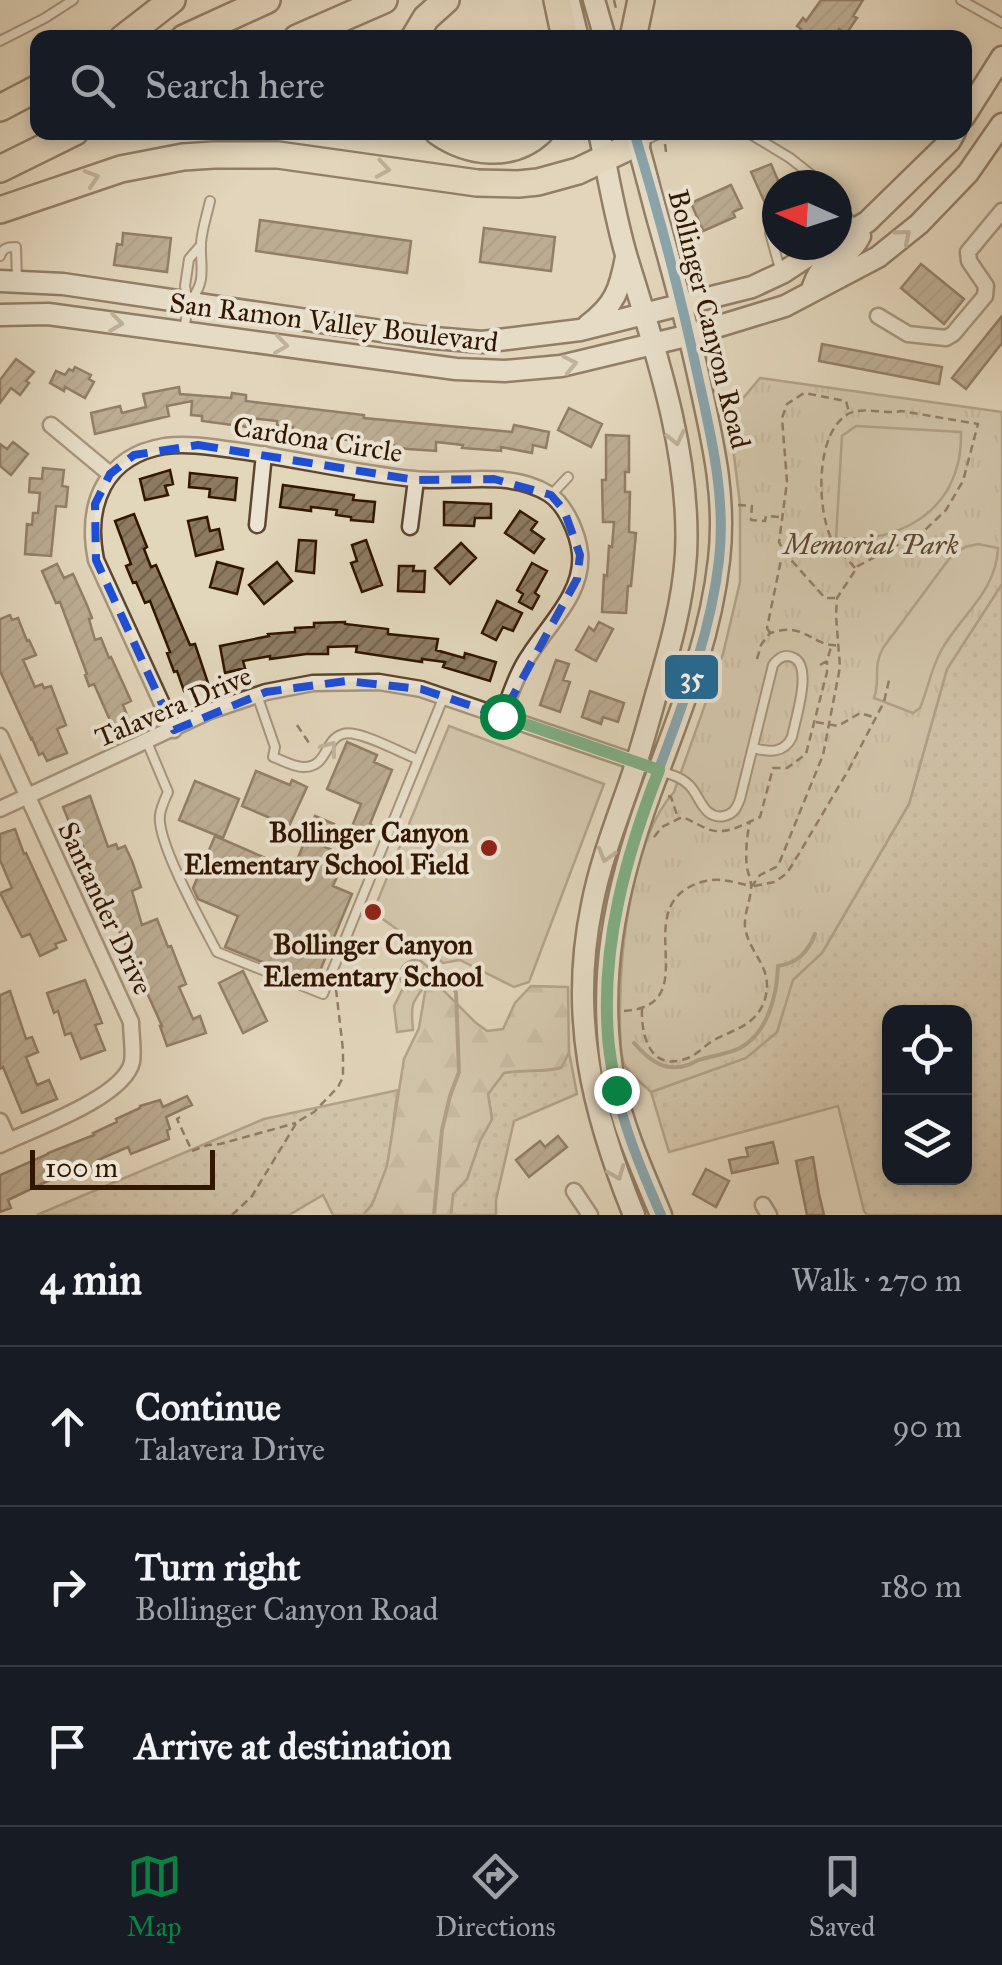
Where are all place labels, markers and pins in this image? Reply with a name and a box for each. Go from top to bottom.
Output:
place label: Bollinger Canyon Elementary School Field [184,815,470,882]
marker: Bollinger Canyon Elementary School Field [478,837,500,859]
marker: Bollinger Canyon Elementary School [362,901,384,923]
place label: Bollinger Canyon Elementary School [263,927,484,994]

